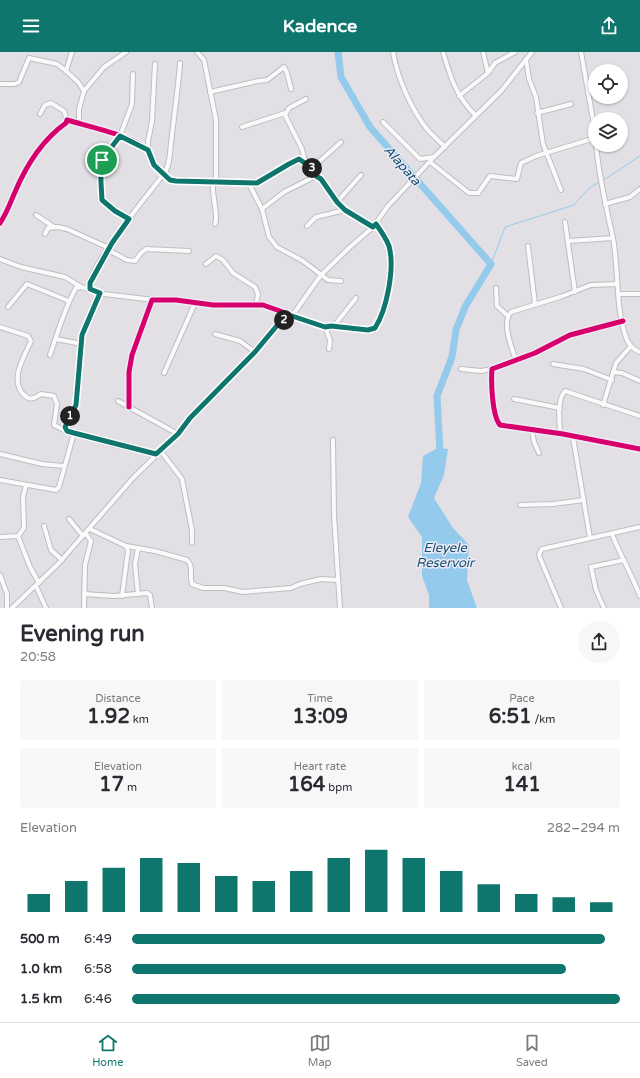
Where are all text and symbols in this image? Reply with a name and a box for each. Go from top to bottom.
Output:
icon: menu [20,15,42,37]
text: Kadence [283,15,357,37]
icon: share [598,15,620,37]
map controls [588,64,628,152]
button: locate [588,64,628,104]
button: layers [588,112,628,152]
water label: Alapata [381,142,424,189]
pin [85,143,119,177]
icon: arrive [91,149,113,171]
pin: 3 [302,158,322,178]
text: 3 [309,161,315,174]
pin: 2 [274,310,294,330]
text: 2 [281,313,287,326]
pin: 1 [60,406,80,426]
text: 1 [67,409,73,422]
water label: Eleyele Reservoir [416,540,476,571]
text: Evening run [20,621,145,647]
button: share [578,621,620,663]
text: 20:58 [20,649,56,665]
text: Distance [95,692,141,705]
text: Time [307,692,333,705]
text: Pace [509,692,535,705]
text: 1.92 [87,705,130,729]
text: 13:09 [292,705,348,729]
text: 6:51 [489,705,532,729]
text: km [130,713,149,726]
text: /km [532,713,555,726]
text: Elevation [94,760,142,773]
text: Heart rate [294,760,346,773]
text: kcal [512,760,532,773]
text: 17 [99,773,124,797]
text: 164 [288,773,325,797]
text: 141 [503,773,541,797]
text: m [124,781,137,794]
text: bpm [325,781,352,794]
text: Elevation [20,820,77,836]
text: 282–294 m [547,820,620,836]
text: 500 m [20,931,60,947]
text: 6:49 [84,931,112,947]
text: 1.0 km [20,961,62,977]
text: 6:58 [84,961,112,977]
text: 1.5 km [20,991,62,1007]
text: 6:46 [84,991,112,1007]
tab: Home [92,1032,123,1069]
tab: Map [308,1032,332,1069]
tab: Saved [516,1032,548,1069]

